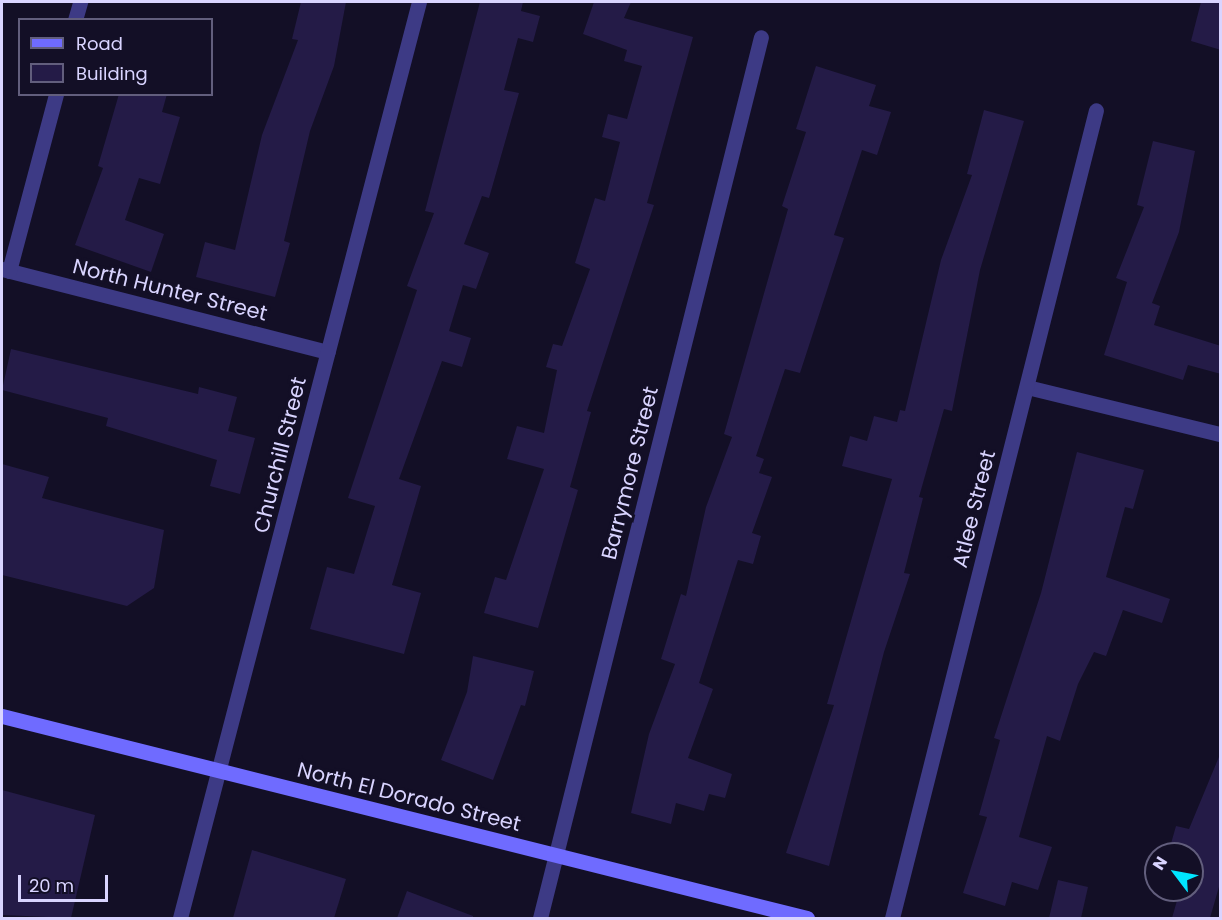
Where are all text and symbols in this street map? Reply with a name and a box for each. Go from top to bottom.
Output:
legend [18,18,213,96]
text: Road [76,31,123,56]
text: Building [76,61,148,86]
street label: North Hunter Street [70,254,270,326]
street label: Churchill Street [248,374,312,536]
street label: Barrymore Street [596,384,664,562]
street label: Atlee Street [947,448,1001,570]
street label: North El Dorado Street [295,757,523,837]
north arrow [1144,842,1204,902]
text: N [1147,852,1173,874]
scale bar [21,863,111,901]
text: 20 m [29,873,74,898]

